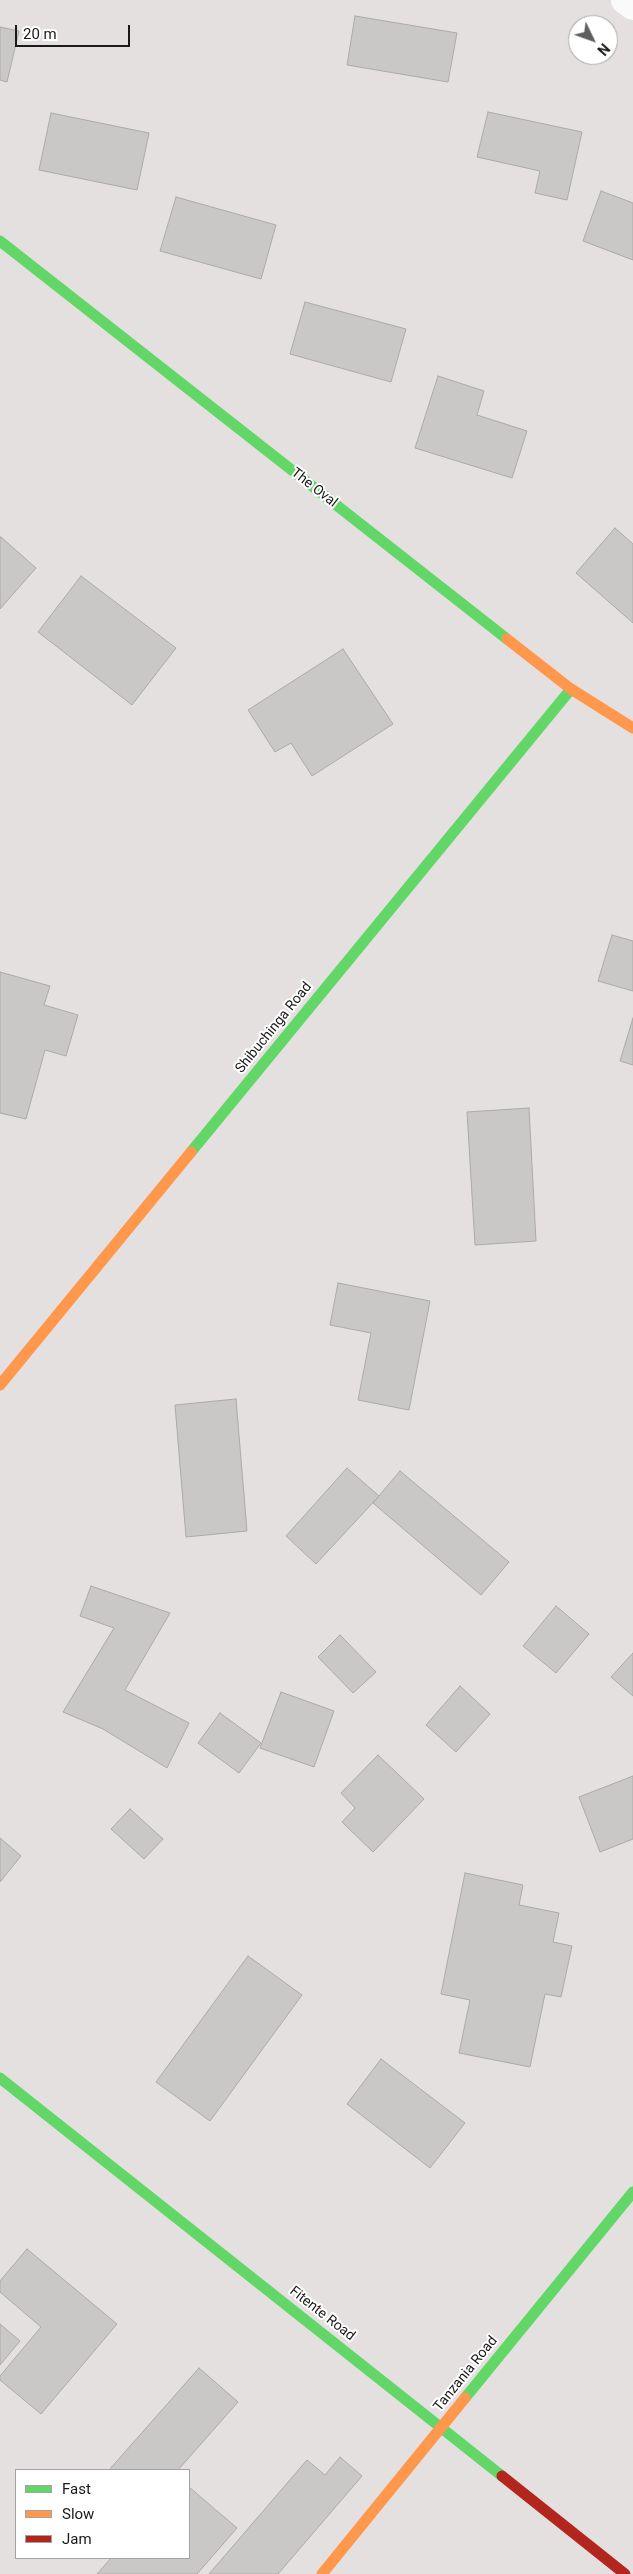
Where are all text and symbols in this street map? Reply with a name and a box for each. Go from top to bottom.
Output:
scale bar [18,15,132,47]
north arrow [568,15,618,65]
text: 20 m [23,25,57,43]
text: N [594,40,613,58]
street label: The Oval [287,465,341,511]
street label: Shibuchinga Road [232,979,316,1077]
street label: Fitente Road [286,2283,358,2345]
street label: Tanzania Road [431,2333,501,2415]
legend [15,2469,190,2559]
text: Fast [62,2480,91,2498]
text: Slow [62,2505,94,2523]
text: Jam [62,2530,92,2548]

